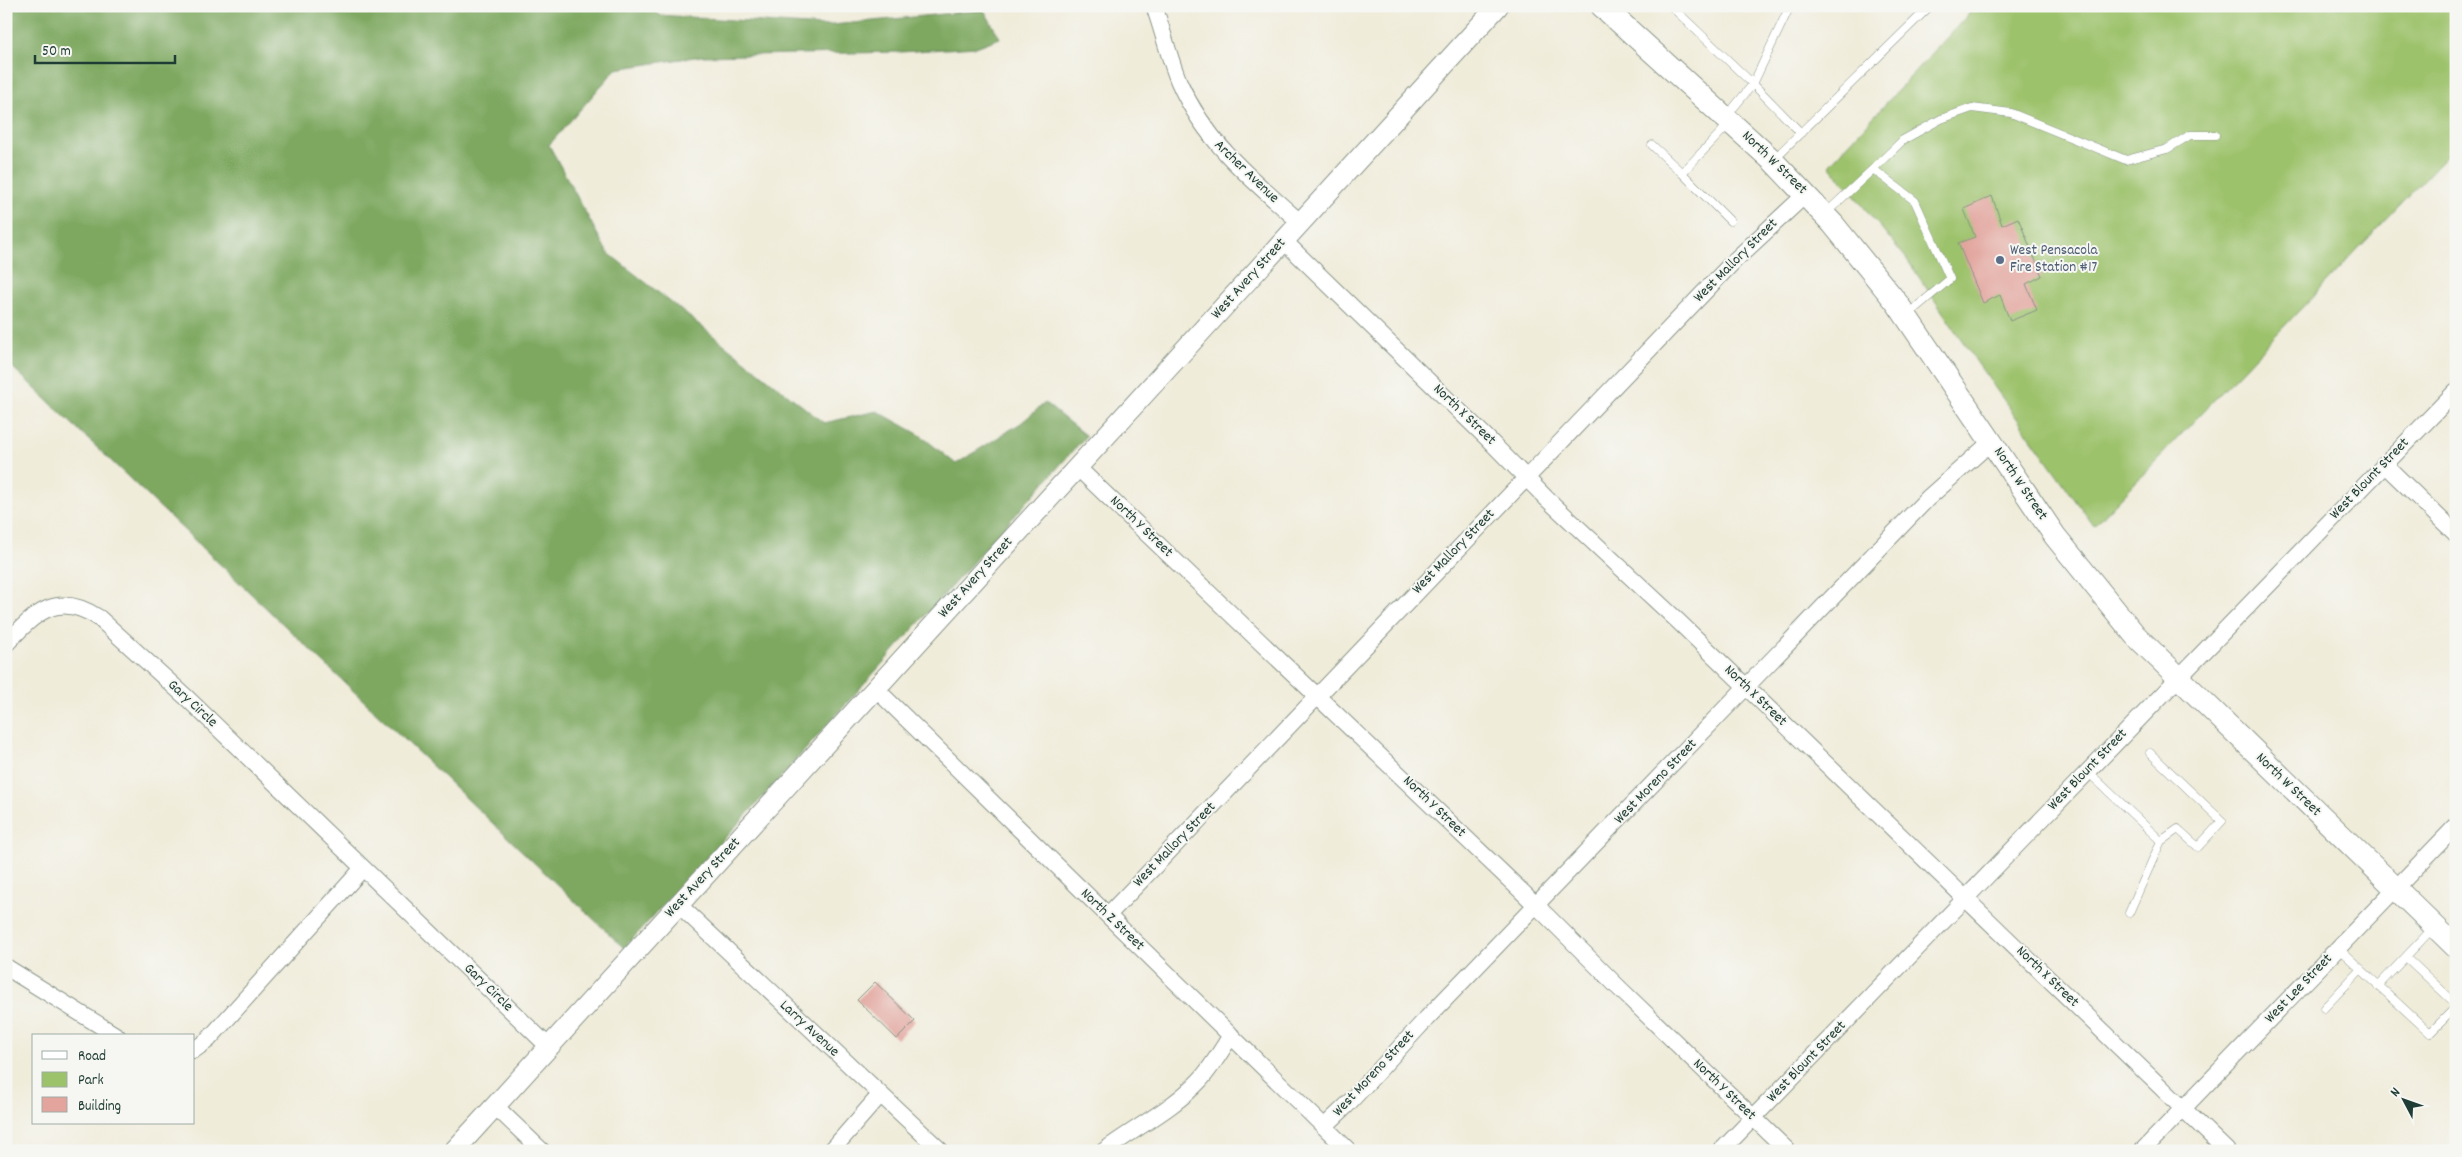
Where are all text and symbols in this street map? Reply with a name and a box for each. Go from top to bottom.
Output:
scale bar [35,32,175,64]
text: 50 m [42,41,71,63]
street label: North W Street [1736,126,1812,200]
street label: Archer Avenue [1208,135,1284,209]
street label: West Mallory Street [1689,213,1784,308]
street label: West Avery Street [1206,233,1292,325]
place label: West Pensacola Fire Station #17 [2010,240,2098,279]
marker: West Pensacola Fire Station #17 [1994,254,2006,266]
street label: North X Street [1427,379,1501,451]
street label: West Blount Street [2325,433,2415,525]
street label: North W Street [1987,443,2053,525]
street label: North Y Street [1104,491,1178,563]
street label: West Mallory Street [1407,504,1501,600]
street label: West Avery Street [933,532,1019,624]
street label: North X Street [1718,660,1792,732]
street label: Gary Circle [162,675,222,733]
street label: West Blount Street [2043,724,2133,816]
street label: West Moreno Street [1609,734,1703,830]
street label: North W Street [2250,748,2326,822]
street label: North Y Street [1397,771,1471,843]
street label: West Mallory Street [1128,797,1222,893]
street label: West Avery Street [660,832,747,923]
street label: North Z Street [1075,884,1149,957]
street label: North X Street [2010,941,2084,1013]
street label: West Lee Street [2260,949,2338,1029]
street label: Gary Circle [458,959,518,1018]
street label: Larry Avenue [774,995,844,1063]
street label: West Blount Street [1762,1016,1852,1108]
street label: West Moreno Street [1328,1025,1420,1122]
legend [32,1034,195,1124]
text: Road [78,1046,106,1068]
street label: North Y Street [1687,1054,1761,1126]
text: Park [78,1070,104,1092]
north arrow [2380,1074,2430,1124]
text: N [2386,1084,2406,1102]
text: Building [78,1096,121,1118]

